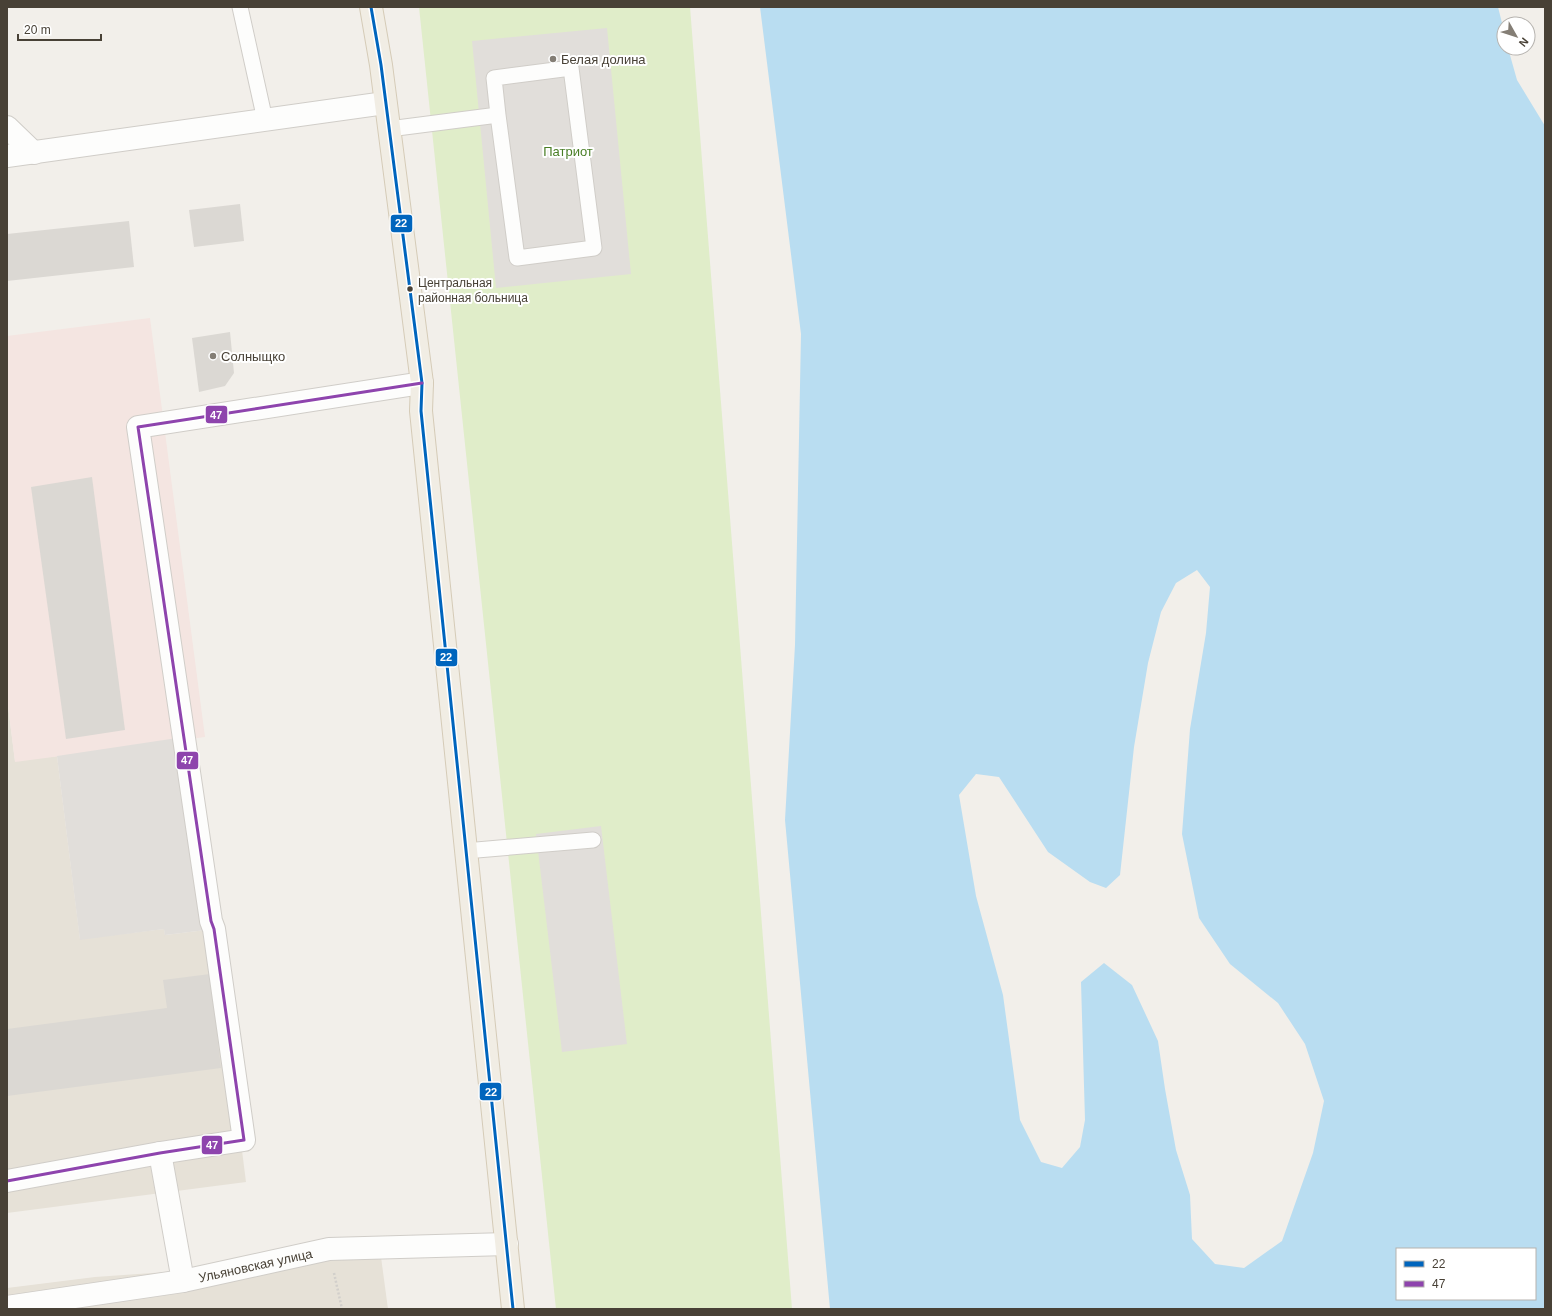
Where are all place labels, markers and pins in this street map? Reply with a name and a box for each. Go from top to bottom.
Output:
place label: Белая долина [561,52,646,67]
marker: Белая долина [548,54,558,64]
place label: Центральная районная больница [418,276,528,305]
marker: Центральная районная больница [405,284,415,294]
place label: Солныщко [221,349,285,364]
marker: Солныщко [208,351,218,361]

